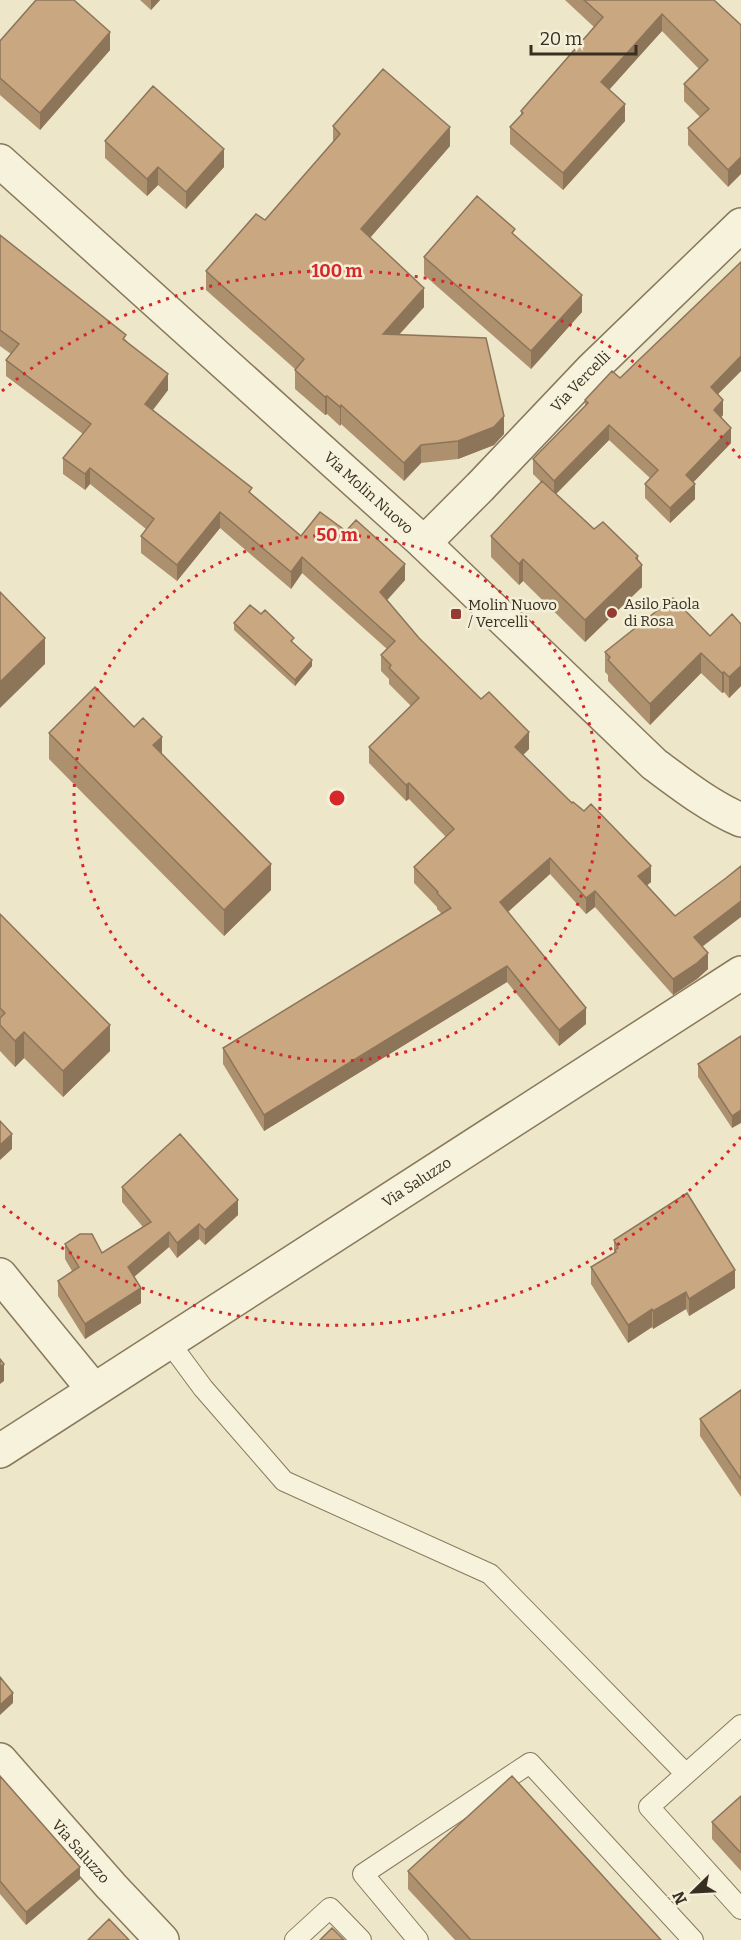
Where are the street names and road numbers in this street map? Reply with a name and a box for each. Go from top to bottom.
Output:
street label: Via Vercelli [547,347,614,416]
street label: Via Molin Nuovo [320,448,417,538]
street label: Via Saluzzo [379,1153,455,1211]
street label: Via Saluzzo [48,1816,113,1887]

